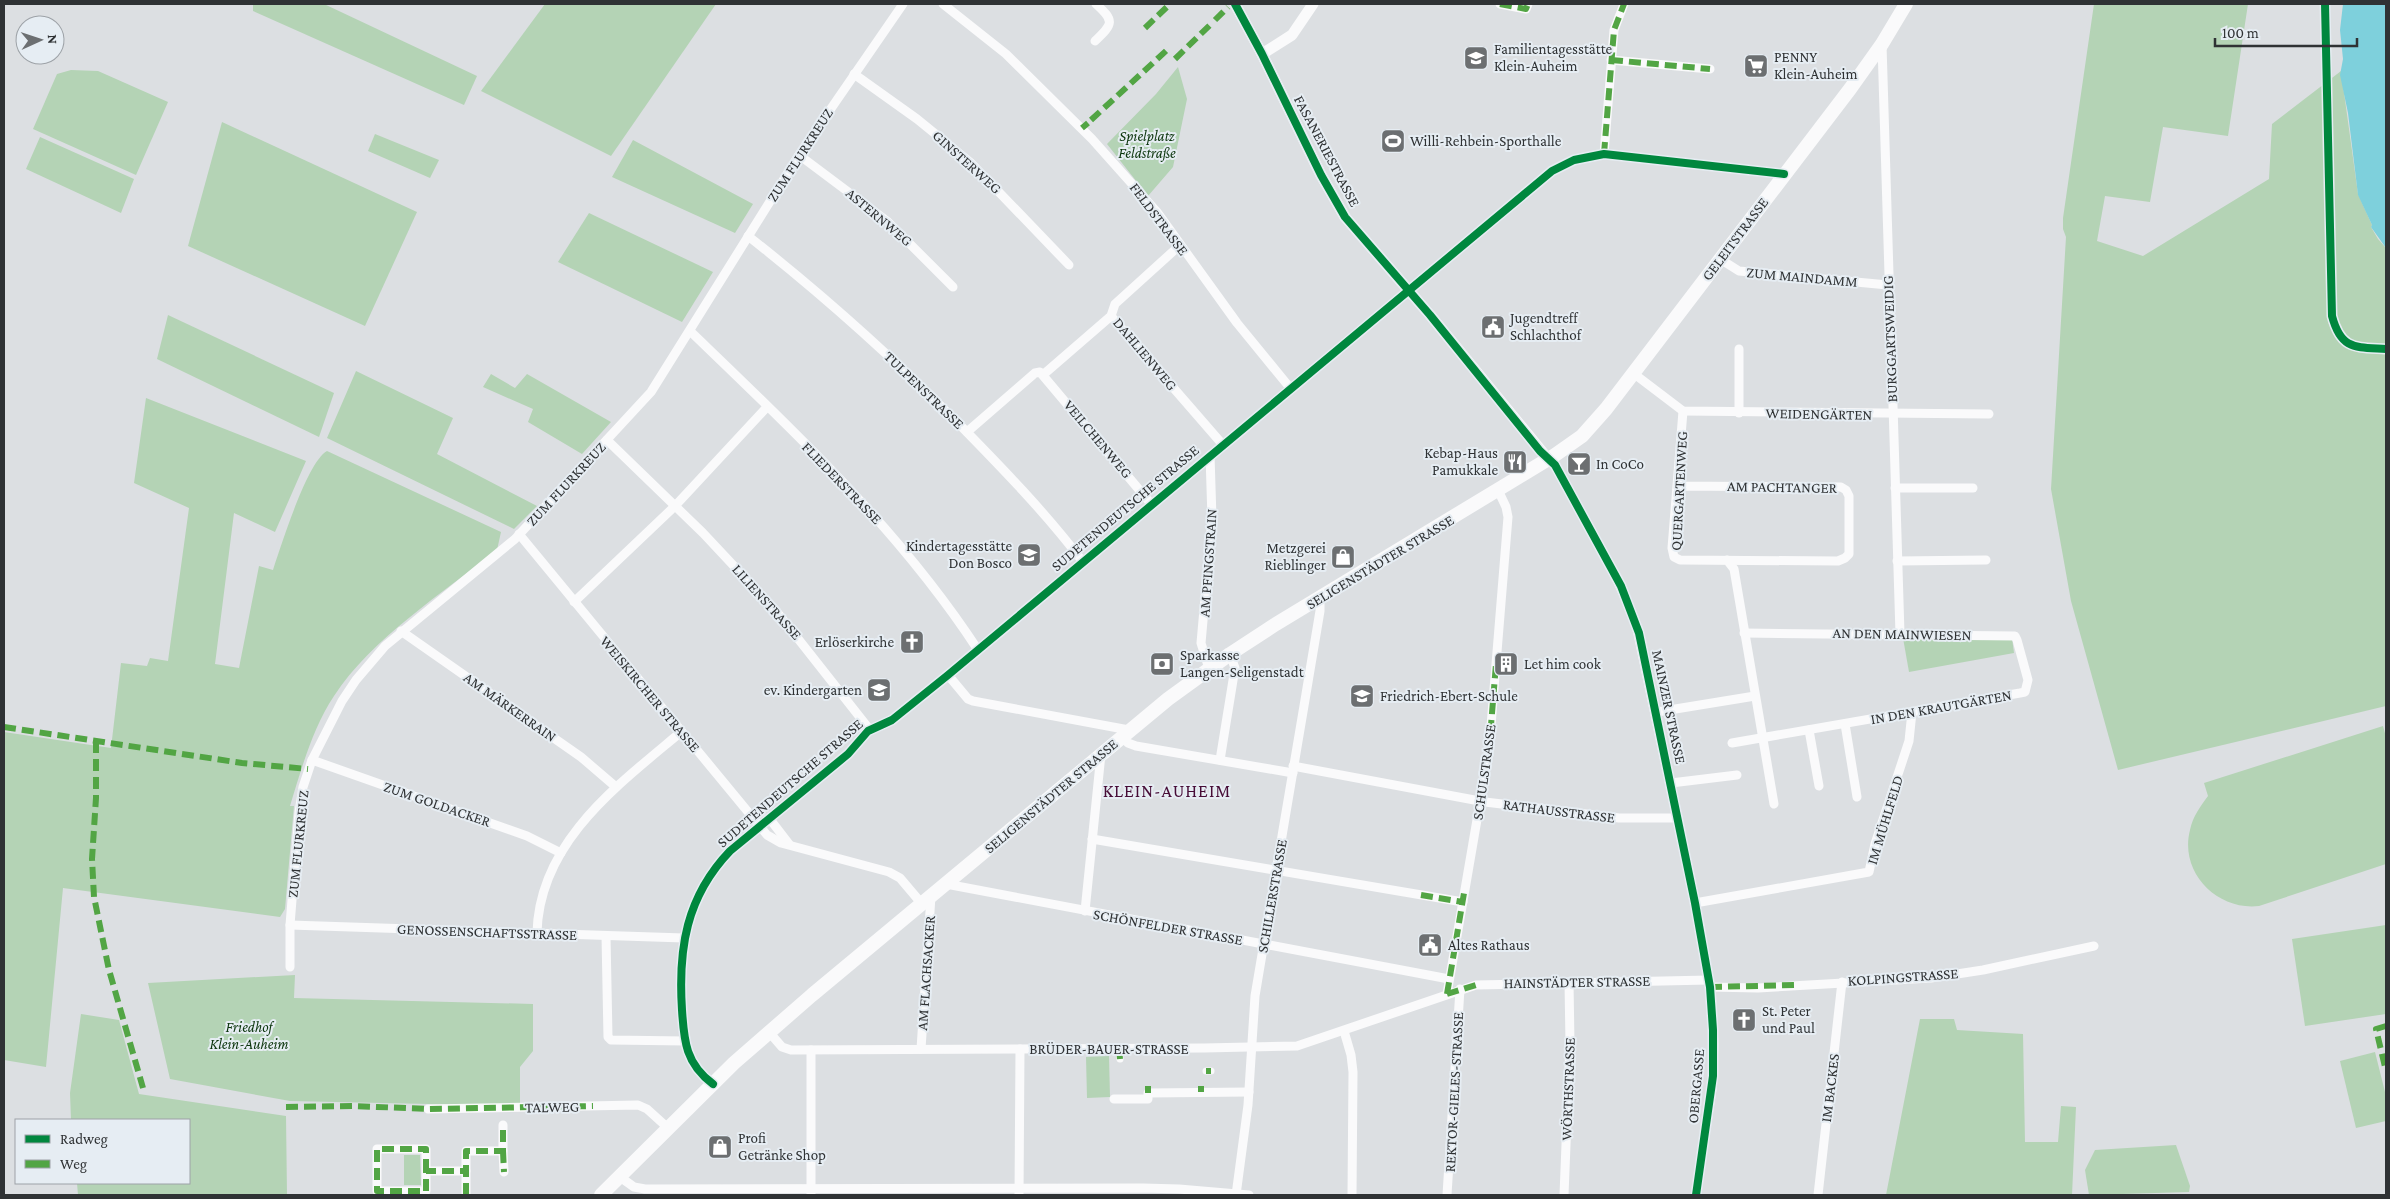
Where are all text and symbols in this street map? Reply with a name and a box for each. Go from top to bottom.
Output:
north arrow [15,15,65,65]
scale bar [2215,15,2358,47]
text: 100 m [2222,25,2259,41]
text: N [45,34,61,45]
place label: Familientagesstätte Klein-Auheim [1494,41,1613,74]
school or university icon: Familientagesstätte Klein-Auheim [1463,45,1489,71]
place label: PENNY Klein-Auheim [1774,49,1857,82]
supermarket icon: PENNY Klein-Auheim [1743,53,1769,79]
street label: FASANERIESTRASSE [1291,93,1363,209]
street label: ZUM FLURKREUZ [764,105,836,205]
street label: GINSTERWEG [930,127,1004,197]
park label: Spielplatz Feldstraße [1118,128,1176,162]
sports icon: Willi-Rehbein-Sporthalle [1380,128,1406,154]
place label: Willi-Rehbein-Sporthalle [1410,133,1562,150]
street label: FELDSTRASSE [1127,180,1191,258]
street label: ASTERNWEG [843,185,915,249]
street label: GELEITSTRASSE [1699,194,1771,284]
street label: ZUM MAINDAMM [1746,264,1858,290]
street label: BURGGARTSWEIDIG [1880,275,1900,403]
place label: Jugendtreff Schlachthof [1508,310,1583,343]
public building icon: Jugendtreff Schlachthof [1480,314,1506,340]
street label: DAHLIENWEG [1110,315,1180,393]
street label: TULPENSTRASSE [881,348,967,432]
street label: VEILCHENWEG [1061,397,1135,481]
street label: WEIDENGÄRTEN [1766,405,1873,423]
street label: QUERGARTENWEG [1668,431,1690,551]
street label: ZUM FLURKREUZ [523,439,609,529]
street label: FLIEDERSTRASSE [799,439,885,527]
street label: SUDETENDEUTSCHE STRASSE [1048,442,1202,574]
place label: Kebap-Haus Pamukkale [1424,445,1498,478]
restaurant icon: Kebap-Haus Pamukkale [1502,449,1528,475]
bar icon: In CoCo [1566,451,1592,477]
place label: In CoCo [1596,456,1644,472]
street label: AM PACHTANGER [1727,478,1838,496]
street label: AM PFINGSTRAIN [1196,508,1220,618]
street label: SELIGENSTÄDTER STRASSE [1304,512,1456,612]
place label: Kindertagesstätte Don Bosco [906,538,1012,571]
place label: Metzgerei Rieblinger [1265,540,1327,574]
school or university icon: Kindertagesstätte Don Bosco [1016,542,1042,568]
shop icon: Metzgerei Rieblinger [1330,544,1356,570]
street label: LILIENSTRASSE [729,561,805,643]
street label: AN DEN MAINWIESEN [1832,625,1972,643]
church icon: Erlöserkirche [899,629,925,655]
street label: WEISKIRCHER STRASSE [597,633,703,755]
place label: Erlöserkirche [815,634,894,650]
place label: Sparkasse Langen-Seligenstadt [1180,647,1305,681]
street label: MAINZER STRASSE [1649,649,1689,765]
bank icon: Sparkasse Langen-Seligenstadt [1149,651,1175,677]
building icon: Let him cook [1493,651,1519,677]
place label: Let him cook [1524,656,1602,672]
street label: AM MÄRKERRAIN [461,669,559,745]
school or university icon: ev. Kindergarten [866,677,892,703]
place label: ev. Kindergarten [764,682,862,699]
school or university icon: Friedrich-Ebert-Schule [1349,683,1375,709]
street label: IN DEN KRAUTGÄRTEN [1869,687,2013,727]
place label: Friedrich-Ebert-Schule [1380,688,1518,704]
street label: SUDETENDEUTSCHE STRASSE [714,716,866,850]
street label: SCHULSTRASSE [1469,723,1499,821]
street label: SELIGENSTÄDTER STRASSE [981,736,1121,856]
street label: IM MÜHLFELD [1864,773,1906,866]
street label: ZUM GOLDACKER [381,778,493,830]
district label: KLEIN-AUHEIM [1103,781,1231,801]
street label: ZUM FLURKREUZ [284,789,312,899]
street label: RATHAUSSTRASSE [1502,796,1616,826]
street label: SCHILLERSTRASSE [1254,838,1290,954]
street label: SCHÖNFELDER STRASSE [1092,906,1244,948]
street label: AM FLACHSACKER [914,914,938,1031]
street label: GENOSSENSCHAFTSSTRASSE [397,921,577,943]
public building icon: Altes Rathaus [1417,932,1443,958]
place label: Altes Rathaus [1448,937,1530,953]
street label: KOLPINGSTRASSE [1847,965,1959,989]
street label: HAINSTÄDTER STRASSE [1503,973,1651,991]
place label: St. Peter und Paul [1762,1003,1815,1036]
church icon: St. Peter und Paul [1731,1007,1757,1033]
street label: REKTOR-GIELES-STRASSE [1442,1011,1466,1173]
park label: Friedhof Klein-Auheim [210,1019,288,1052]
street label: WÖRTHSTRASSE [1558,1037,1578,1141]
street label: BRÜDER-BAUER-STRASSE [1029,1041,1189,1057]
street label: OBERGASSE [1685,1048,1707,1124]
street label: IM BACKES [1818,1053,1842,1123]
street label: TALWEG [525,1099,579,1115]
legend [15,1119,190,1184]
place label: Profi Getränke Shop [738,1130,826,1164]
text: Radweg [60,1131,108,1148]
shop icon: Profi Getränke Shop [707,1134,733,1160]
text: Weg [60,1156,87,1173]

